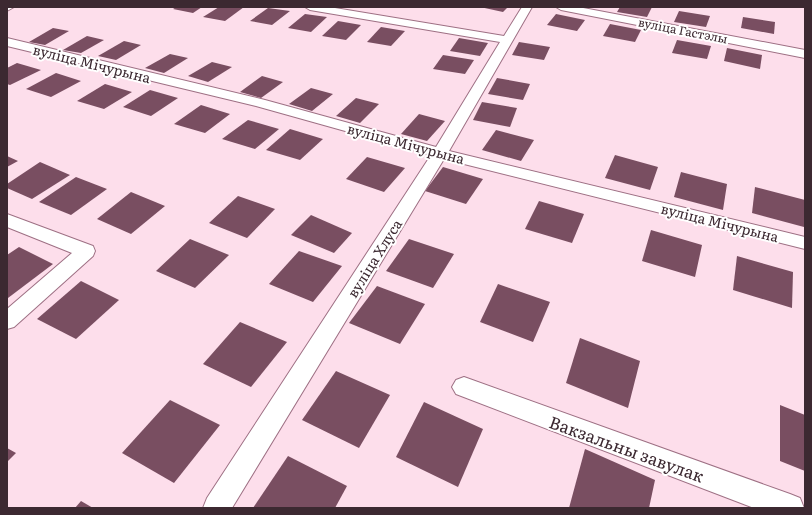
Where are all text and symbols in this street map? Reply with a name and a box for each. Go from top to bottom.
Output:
street label: вуліца Гастэлы [637,12,730,48]
street label: вуліца Мічурына [31,39,153,87]
street label: вуліца Мічурына [345,118,467,168]
street label: вуліца Мічурына [659,198,781,246]
street label: вуліца Хлуса [342,215,406,301]
street label: Вакзальны завулак [546,408,708,488]

